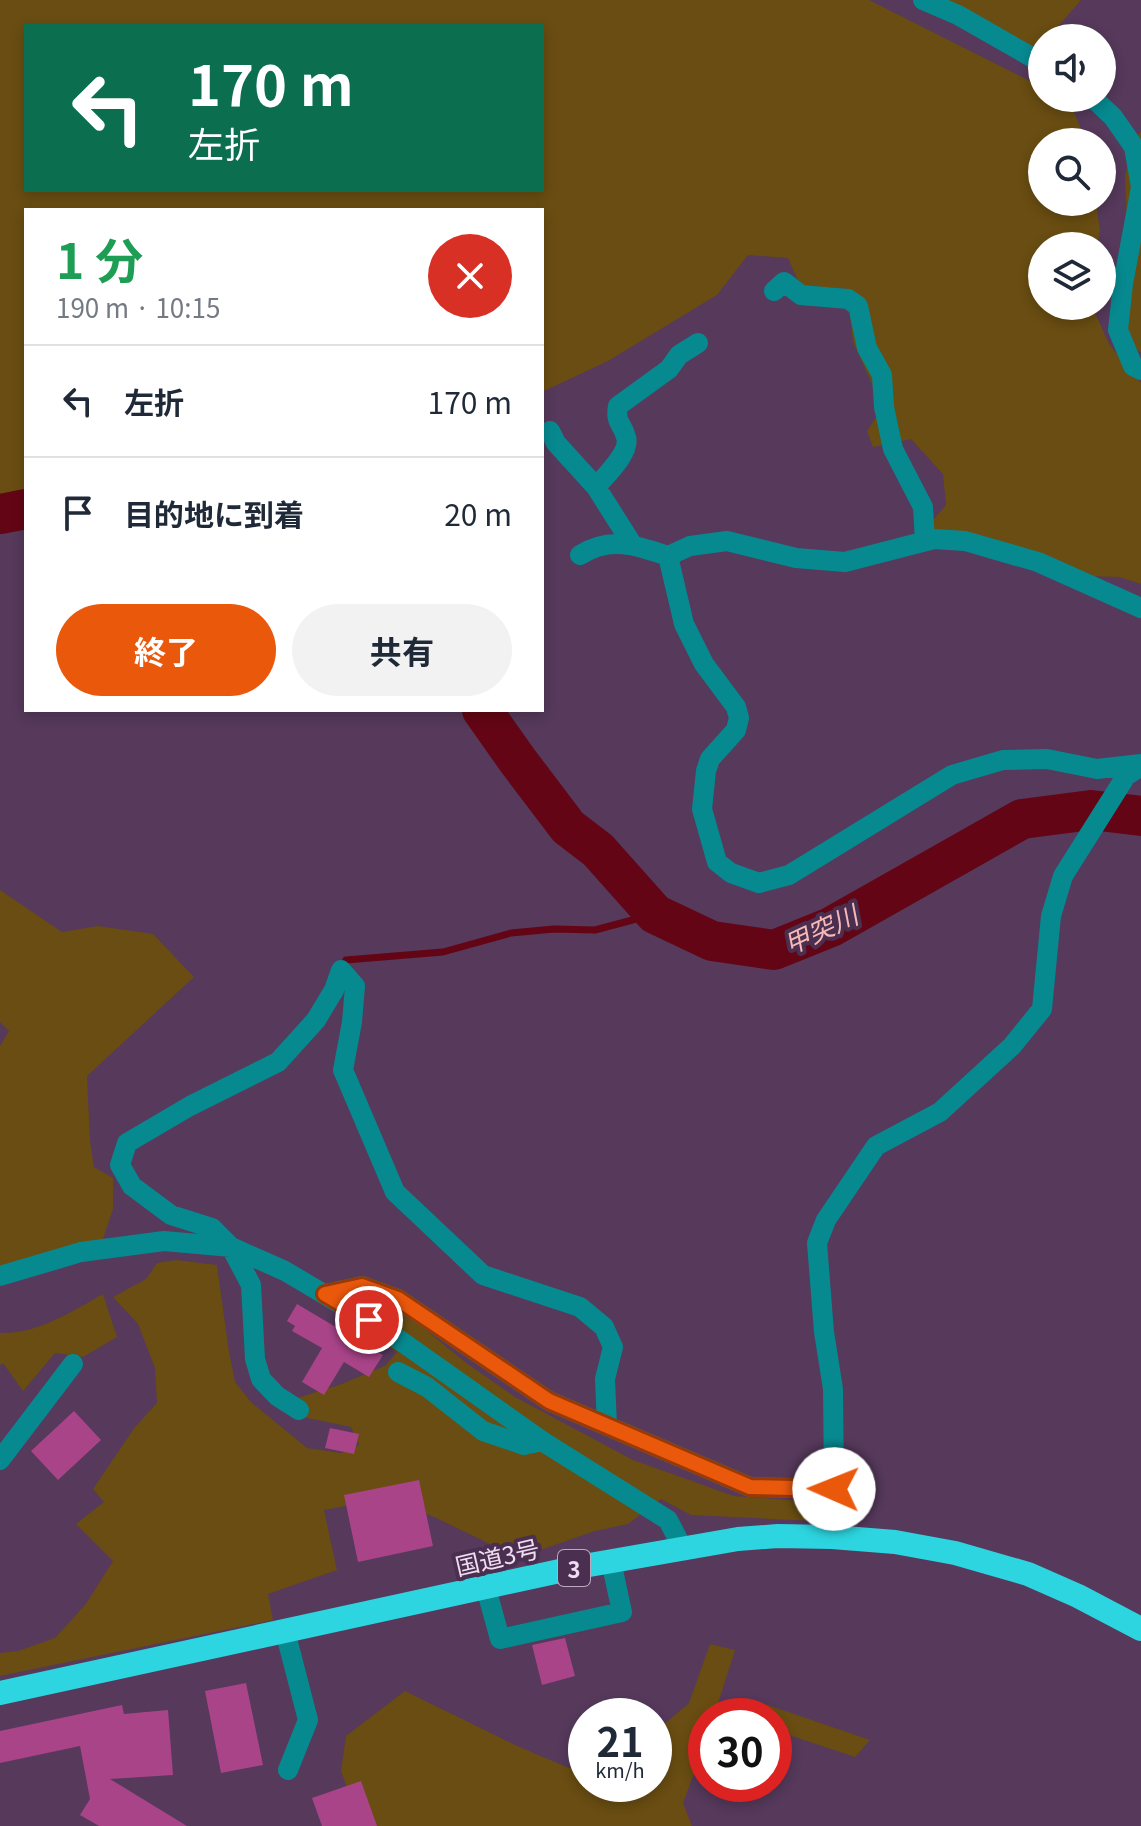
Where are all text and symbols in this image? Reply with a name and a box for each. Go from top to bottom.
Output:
map controls [1028,24,1116,320]
button: sound [1028,24,1116,112]
text: 170 m [188,41,354,122]
icon: left [56,56,160,160]
text: 左折 [188,116,260,168]
button: search [1028,128,1116,216]
text: 1 分 [56,223,143,293]
button: layers [1028,232,1116,320]
button: close [428,234,512,318]
text: 190 m · 10:15 [56,288,220,325]
icon: left [56,379,100,423]
text: 左折 [124,379,184,423]
text: 170 m [428,379,512,423]
icon: arrive [56,491,100,535]
text: 目的地に到着 [124,491,304,535]
text: 20 m [444,491,512,535]
button: 終了 [56,604,276,696]
button: 共有 [292,604,512,696]
water label: 甲突川 [777,893,866,961]
pin [335,1286,403,1354]
icon: arrive [347,1298,391,1342]
position arrow [792,1447,876,1531]
street label: 国道3号 [451,1529,543,1583]
road number: 3 [558,1550,590,1586]
speed limit sign: 30 [688,1698,792,1802]
text: 21 [596,1711,644,1769]
text: km/h [595,1755,645,1784]

